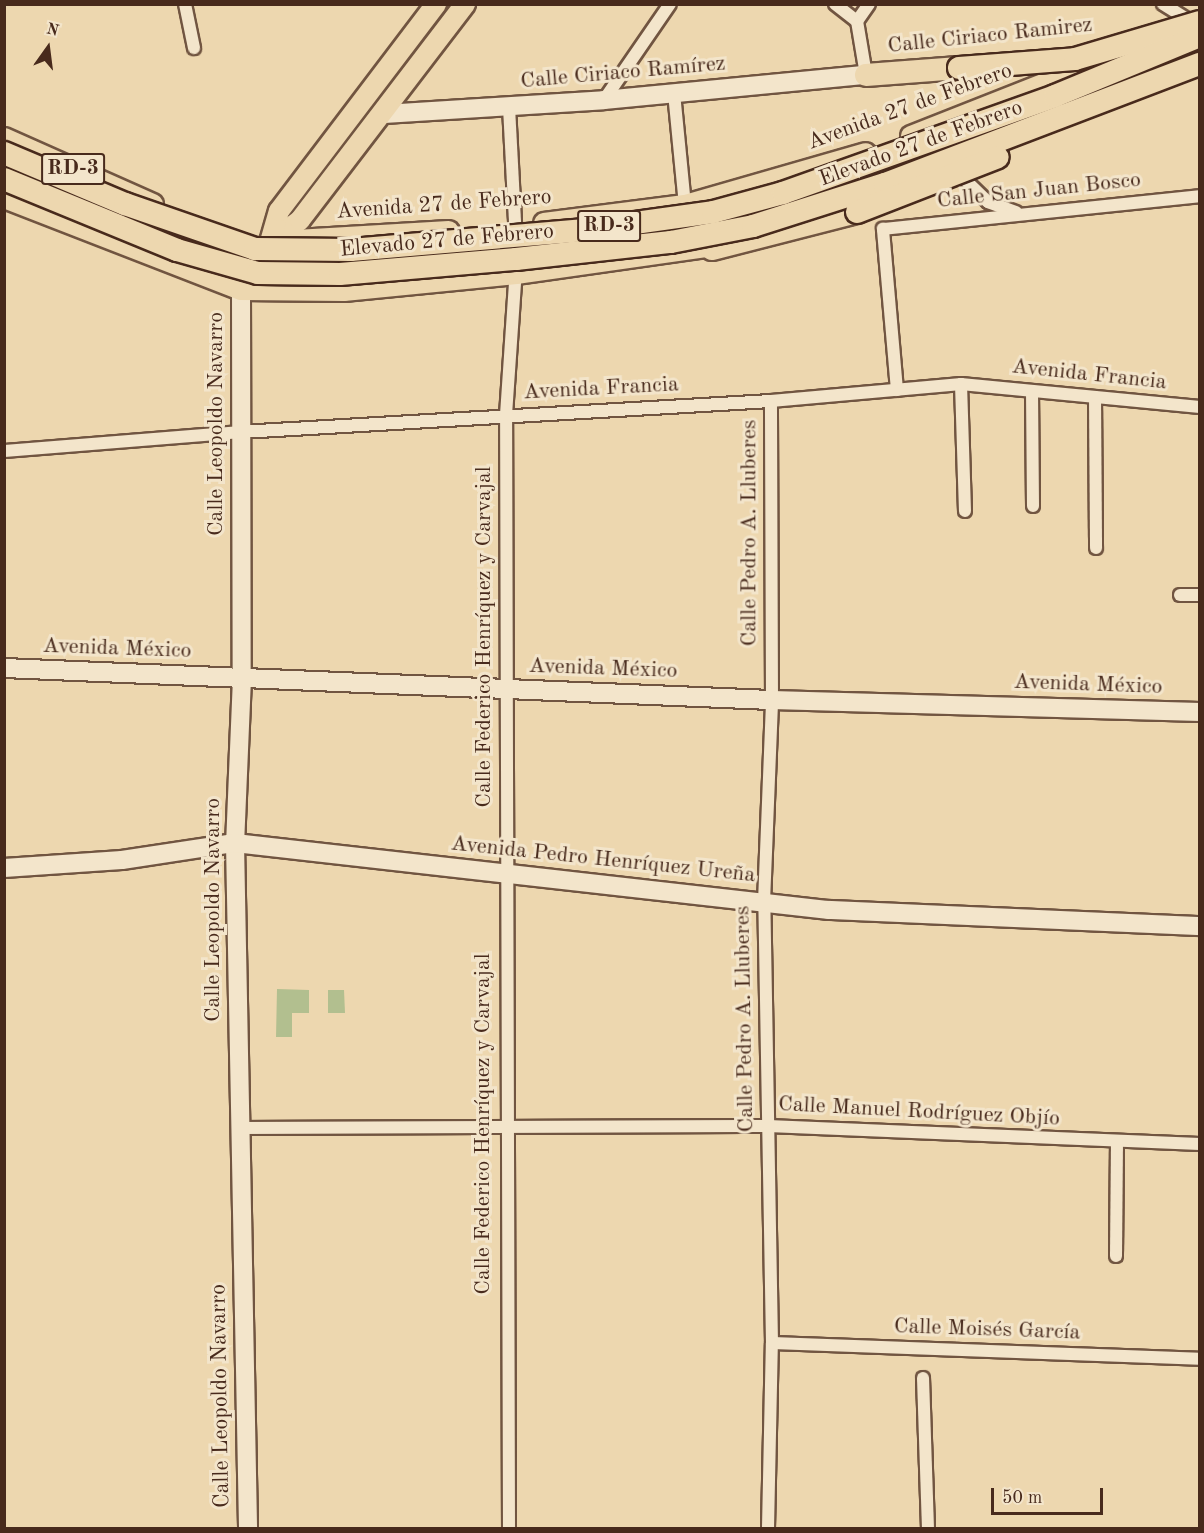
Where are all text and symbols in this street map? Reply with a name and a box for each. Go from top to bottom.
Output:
street label: Calle Ciriaco Ramirez [886,12,1094,60]
north arrow [18,18,78,78]
text: N [44,21,60,40]
street label: Calle Ciriaco Ramírez [519,51,727,95]
street label: Avenida 27 de Febrero [804,58,1016,156]
street label: Elevado 27 de Febrero [816,95,1026,193]
road number: RD-3 [40,151,106,187]
street label: Calle San Juan Bosco [936,167,1142,215]
street label: Avenida 27 de Febrero [336,184,552,226]
road number: RD-3 [576,208,642,244]
street label: Elevado 27 de Febrero [339,218,555,264]
street label: Calle Leopoldo Navarro [204,312,230,536]
street label: Avenida Francia [1010,354,1168,396]
street label: Avenida Francia [523,372,679,406]
street label: Calle Pedro A. Lluberes [737,420,763,646]
street label: Calle Federico Henríquez y Carvajal [472,466,498,808]
street label: Avenida México [42,633,192,665]
street label: Avenida México [528,653,678,685]
street label: Avenida México [1013,669,1163,701]
street label: Calle Leopoldo Navarro [201,798,227,1022]
street label: Avenida Pedro Henríquez Ureña [449,831,757,889]
street label: Calle Pedro A. Lluberes [730,905,760,1133]
street label: Calle Federico Henríquez y Carvajal [471,953,497,1295]
street label: Calle Manuel Rodríguez Objío [777,1091,1061,1133]
street label: Calle Leopoldo Navarro [206,1284,236,1508]
street label: Calle Moisés García [893,1314,1081,1346]
scale bar [994,1476,1106,1514]
text: 50 m [1002,1489,1042,1507]

